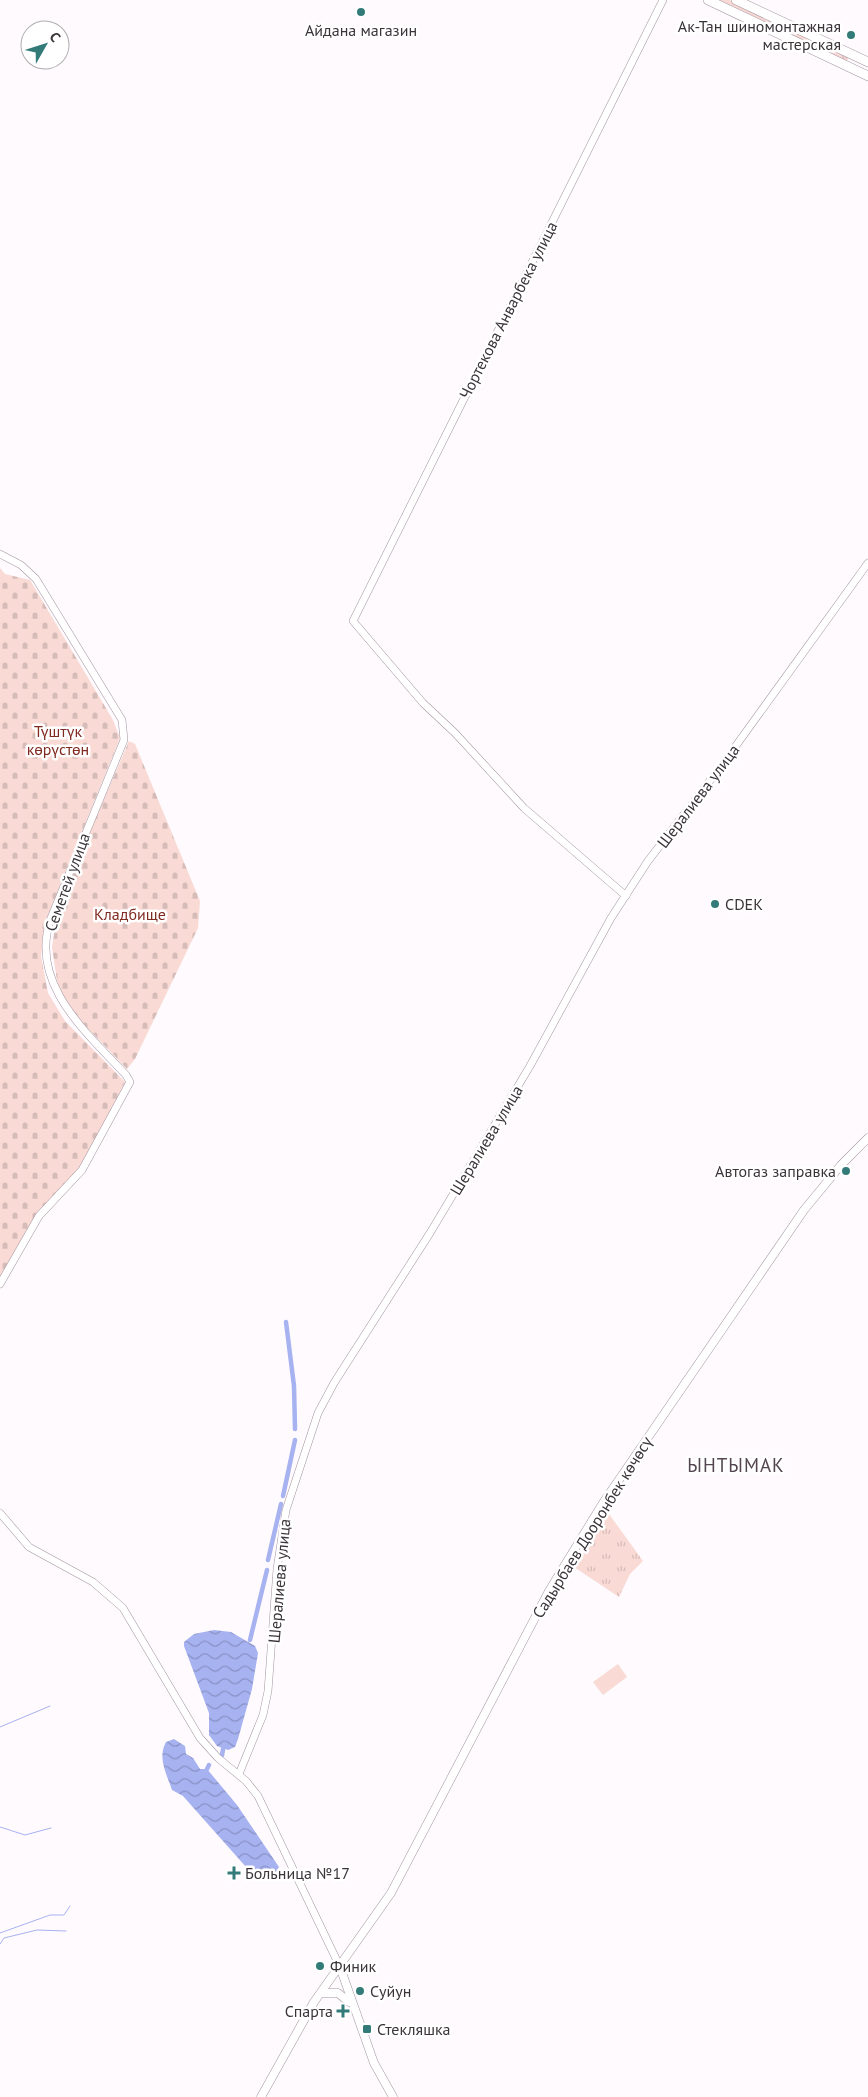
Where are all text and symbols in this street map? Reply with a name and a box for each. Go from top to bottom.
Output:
marker: Айдана магазин [355,6,367,18]
place label: Ак-Тан шиномонтажная мастерская [678,16,841,54]
north arrow [20,20,70,70]
place label: Айдана магазин [305,20,417,40]
text: С [46,28,65,46]
marker: Ак-Тан шиномонтажная мастерская [845,29,857,41]
street label: Чортекова Анварбека улица [454,218,562,402]
park label: Түштүк көрүстөн [27,721,89,759]
street label: Шералиева улица [653,740,743,852]
street label: Семетей улица [40,830,94,934]
place label: CDEK [725,894,763,914]
marker: CDEK [709,898,721,910]
park label: Кладбище [94,904,166,924]
street label: Шералиева улица [445,1081,527,1199]
place label: Автогаз заправка [715,1161,836,1181]
marker: Автогаз заправка [840,1165,852,1177]
street label: Садырбаев Дооронбек көчөсү [528,1432,656,1622]
district label: ЫНТЫМАК [687,1453,785,1477]
street label: Шералиева улица [264,1518,294,1644]
place label: Больница №17 [245,1863,350,1883]
marker: Больница №17 [227,1866,241,1880]
place label: Финик [330,1956,377,1976]
marker: Финик [314,1960,326,1972]
place label: Суйун [370,1981,411,2001]
marker: Суйун [354,1985,366,1997]
place label: Спарта [285,2001,333,2021]
marker: Спарта [337,2005,349,2017]
place label: Стекляшка [377,2019,451,2039]
marker: Стекляшка [361,2023,373,2035]

